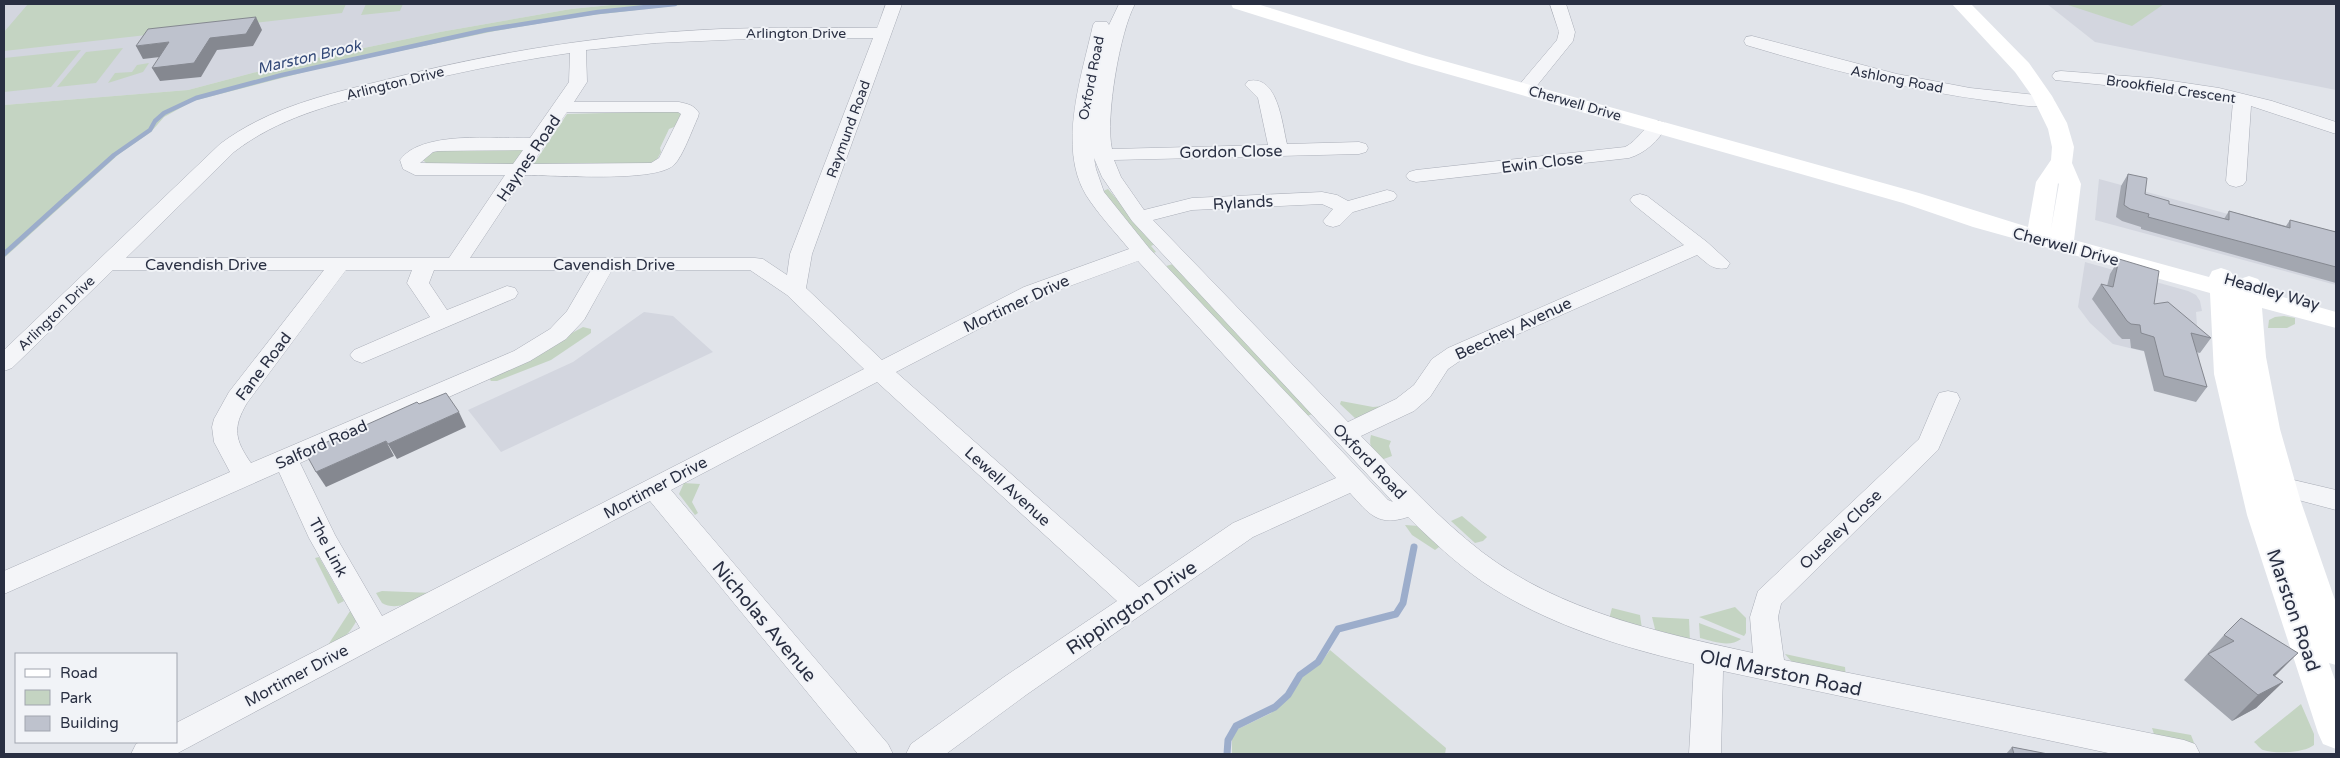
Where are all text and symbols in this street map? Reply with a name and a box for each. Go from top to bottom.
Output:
street label: Arlington Drive [746,25,846,42]
street label: Oxford Road [1075,35,1108,122]
water label: Marston Brook [255,36,364,78]
street label: Ashlong Road [1849,62,1945,97]
street label: Arlington Drive [344,63,446,104]
street label: Brookfield Crescent [2105,72,2237,107]
street label: Raymund Road [823,78,874,180]
street label: Cherwell Drive [1527,82,1623,125]
street label: Haynes Road [492,111,565,206]
street label: Gordon Close [1179,141,1283,163]
street label: Ewin Close [1500,148,1584,178]
street label: Rylands [1212,191,1274,215]
street label: Cherwell Drive [2010,223,2121,271]
street label: Cavendish Drive [145,255,267,275]
street label: Cavendish Drive [553,255,675,275]
street label: Headley Way [2222,269,2322,315]
street label: Mortimer Drive [960,271,1073,337]
street label: Arlington Drive [14,272,98,354]
street label: Beechey Avenue [1452,293,1575,365]
street label: Fane Road [232,328,296,405]
street label: Salford Road [272,416,370,474]
street label: Oxford Road [1328,420,1410,504]
street label: Lewell Avenue [960,443,1055,531]
street label: Mortimer Drive [600,452,711,524]
street label: Ouseley Close [1795,485,1886,574]
street label: The Link [304,514,352,581]
street label: Marston Road [2262,546,2324,675]
street label: Rippington Drive [1062,556,1201,660]
street label: Nicholas Avenue [707,557,821,686]
street label: Mortimer Drive [241,640,352,712]
street label: Old Marston Road [1698,645,1864,701]
legend [15,653,178,743]
text: Road [60,664,98,682]
text: Park [60,689,92,707]
text: Building [60,714,119,732]

